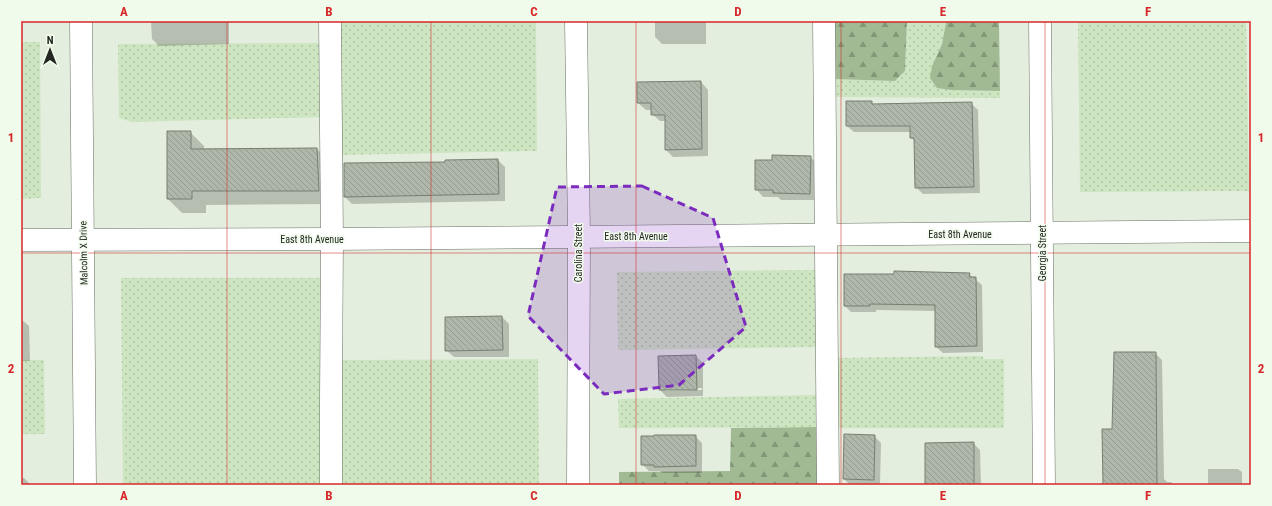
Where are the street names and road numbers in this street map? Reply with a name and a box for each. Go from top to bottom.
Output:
street label: Malcolm X Drive [77,221,90,285]
street label: Carolina Street [573,224,584,282]
street label: Georgia Street [1037,225,1048,281]
street label: East 8th Avenue [928,229,992,240]
street label: East 8th Avenue [604,231,668,242]
street label: East 8th Avenue [280,234,344,245]

